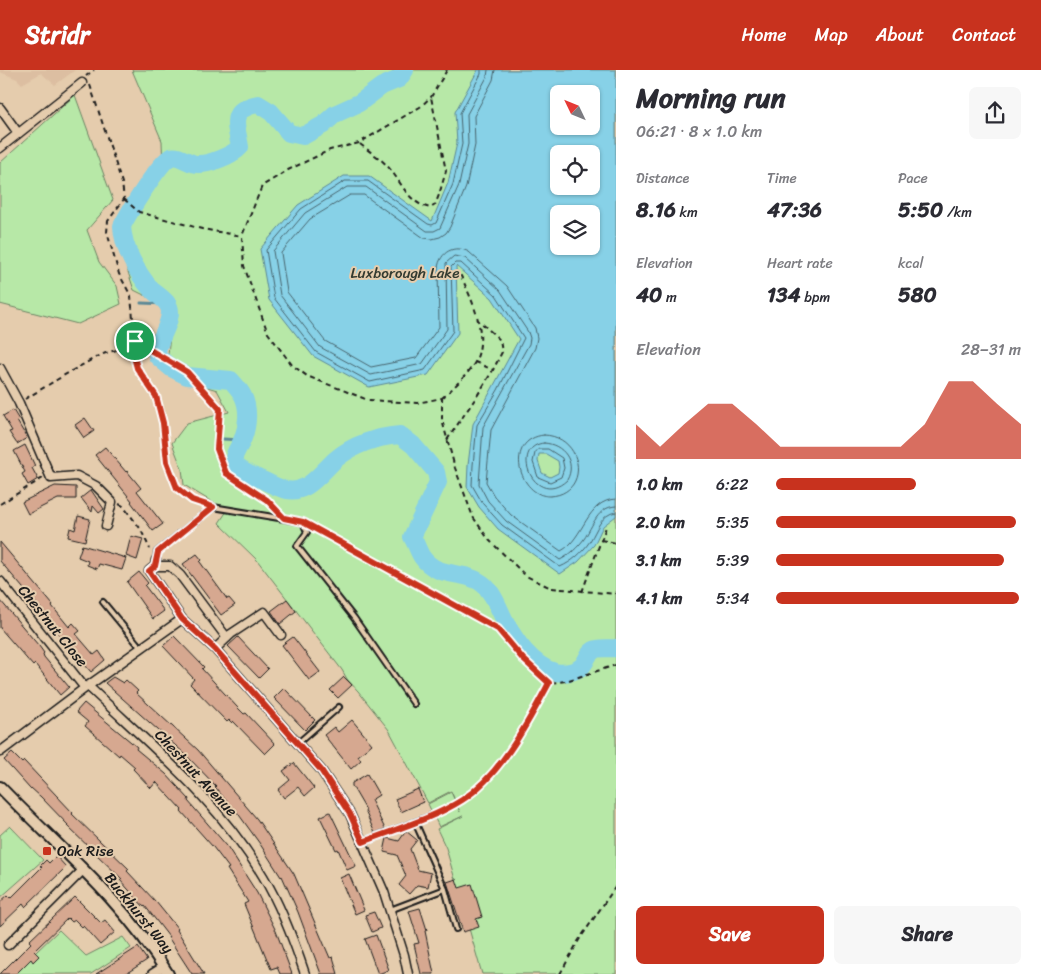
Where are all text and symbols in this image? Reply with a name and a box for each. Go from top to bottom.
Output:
text: Stridr [25,14,90,56]
text: Home [742,19,787,51]
text: Map [815,19,848,51]
text: About [876,19,924,51]
text: Contact [952,19,1016,51]
text: Morning run [636,73,786,122]
north arrow [550,85,600,135]
map controls [550,85,600,255]
button: share [969,87,1021,139]
text: 06:21 · 8 × 1.0 km [636,117,762,146]
button: locate [550,145,600,195]
text: Distance [636,166,689,191]
text: Time [767,166,797,191]
text: Pace [898,166,928,191]
text: 8.16 [636,191,676,229]
text: 47:36 [767,191,822,229]
text: 5:50 [898,191,943,229]
text: km [676,200,698,225]
text: /km [943,200,972,225]
button: layers [550,205,600,255]
text: Elevation [636,251,693,276]
text: Heart rate [767,251,833,276]
text: kcal [898,251,923,276]
park label: Luxborough Lake [351,260,459,286]
text: 40 [636,276,662,314]
text: 134 [767,276,801,314]
text: 580 [898,276,937,314]
text: m [662,285,677,310]
text: bpm [801,285,830,310]
pin [114,320,156,362]
icon: arrive [121,327,149,355]
text: Elevation [636,335,701,364]
text: 28–31 m [961,335,1021,364]
text: 1.0 km [636,470,683,499]
text: 6:22 [716,470,748,499]
text: 2.0 km [636,508,685,537]
text: 5:35 [716,508,749,537]
text: 3.1 km [636,546,681,575]
text: 5:39 [716,546,749,575]
street label: Chestnut Close [11,579,95,673]
text: 4.1 km [636,584,683,613]
text: 5:34 [716,584,749,613]
street label: Chestnut Avenue [148,723,244,823]
place label: Oak Rise [57,838,114,864]
marker: Oak Rise [41,845,53,857]
street label: Buckhurst Way [98,866,180,960]
button: Save [636,906,824,964]
button: Share [834,906,1021,964]

